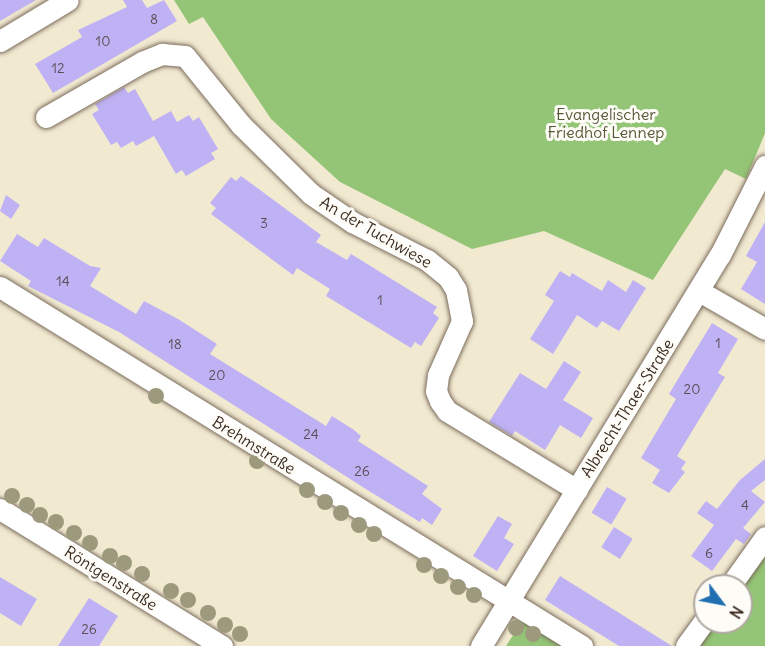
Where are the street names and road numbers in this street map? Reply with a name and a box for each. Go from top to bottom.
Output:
street label: An der Tuchwiese [317,192,435,272]
street label: Albrecht-Thaer-Straße [577,335,677,481]
street label: Brehmstraße [209,412,299,478]
street label: Röntgenstraße [61,542,161,614]

